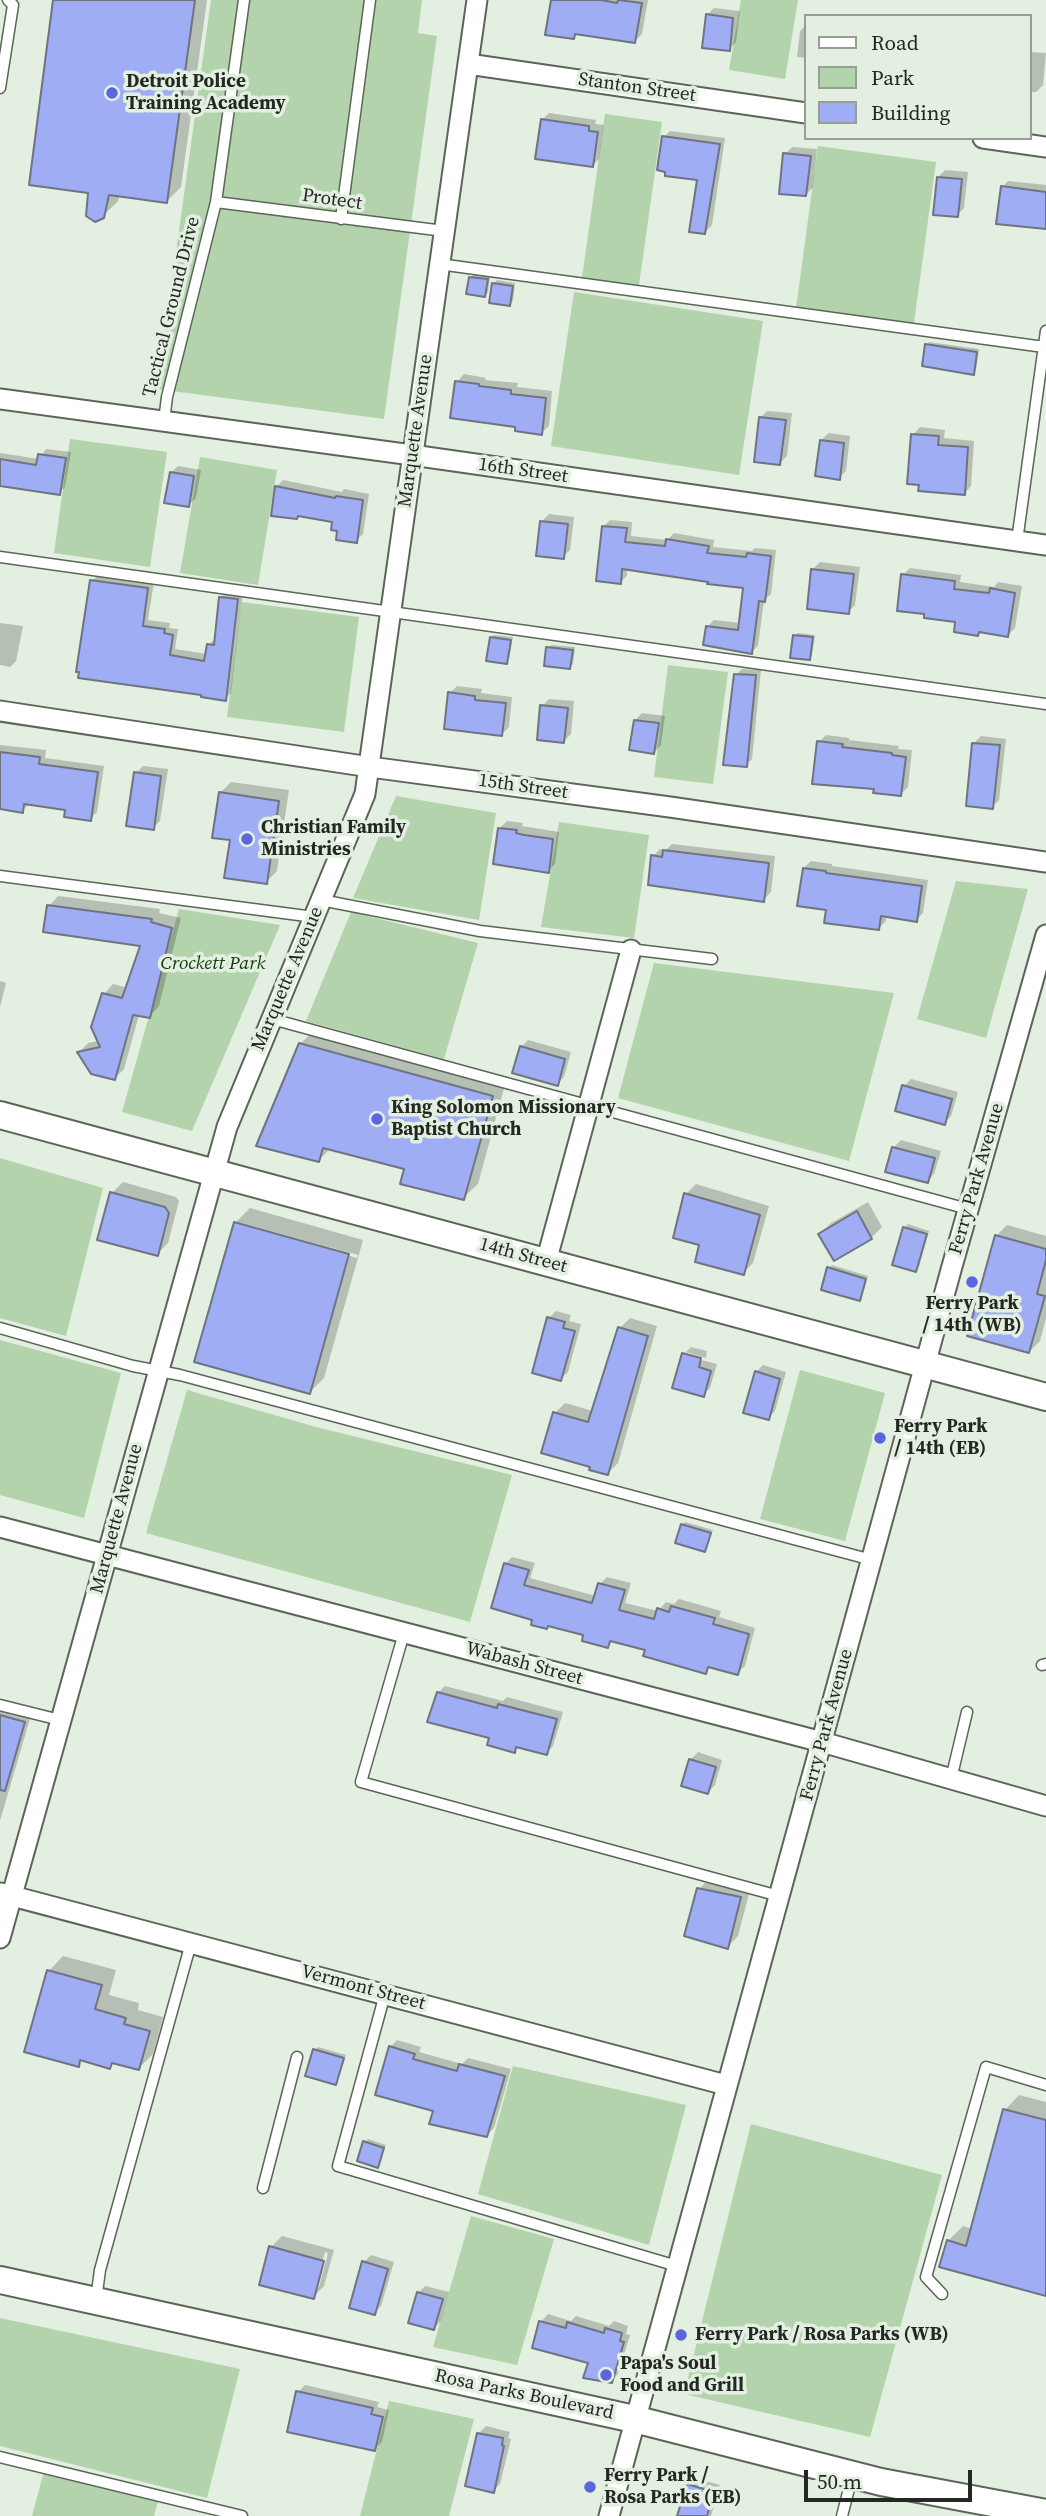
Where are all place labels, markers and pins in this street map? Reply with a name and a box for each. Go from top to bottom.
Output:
place label: Detroit Police Training Academy [126,71,286,115]
marker: Detroit Police Training Academy [104,85,120,101]
place label: Christian Family Ministries [261,817,406,861]
marker: Christian Family Ministries [239,831,255,847]
place label: King Solomon Missionary Baptist Church [391,1097,616,1141]
marker: King Solomon Missionary Baptist Church [369,1111,385,1127]
marker: Ferry Park / 14th (WB) [964,1274,980,1290]
place label: Ferry Park / 14th (WB) [922,1293,1022,1337]
place label: Ferry Park / 14th (EB) [894,1416,987,1460]
marker: Ferry Park / 14th (EB) [872,1430,888,1446]
place label: Ferry Park / Rosa Parks (WB) [695,2324,949,2346]
marker: Ferry Park / Rosa Parks (WB) [673,2327,689,2343]
place label: Papa's Soul Food and Grill [620,2353,744,2397]
marker: Papa's Soul Food and Grill [598,2367,614,2383]
place label: Ferry Park / Rosa Parks (EB) [604,2465,741,2509]
marker: Ferry Park / Rosa Parks (EB) [582,2479,598,2495]

